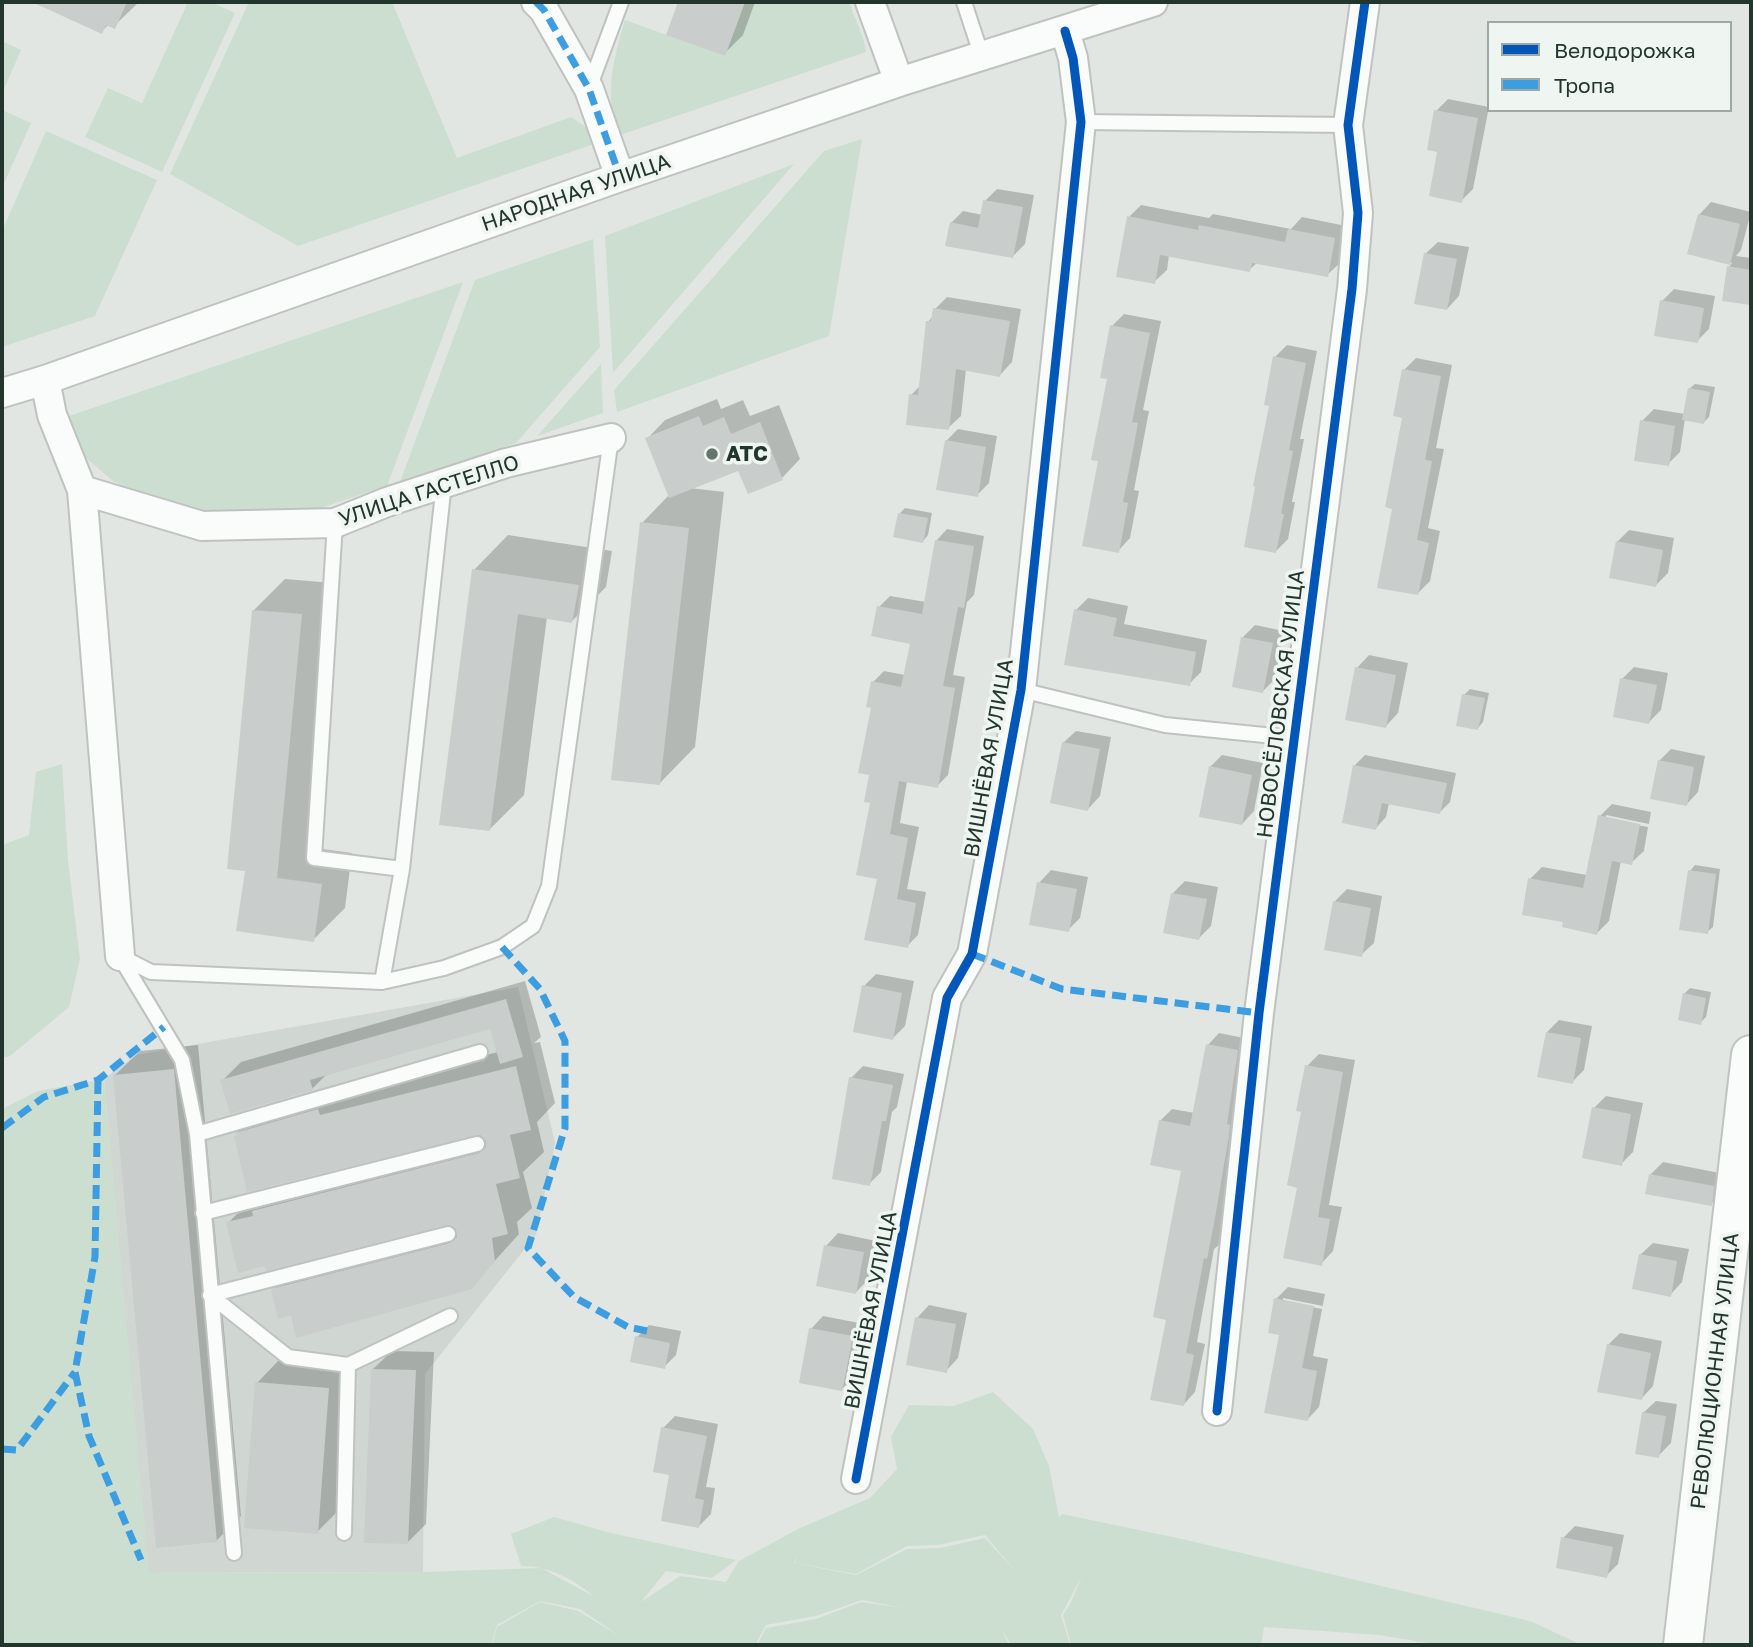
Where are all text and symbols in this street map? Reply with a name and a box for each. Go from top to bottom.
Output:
legend [1487,21,1732,112]
text: Велодорожка [1554,37,1696,63]
text: Тропа [1554,72,1615,98]
street label: НАРОДНАЯ УЛИЦА [478,149,674,237]
place label: АТС [726,441,768,467]
marker: АТС [704,446,720,462]
street label: УЛИЦА ГАСТЕЛЛО [336,450,522,532]
street label: НОВОСЁЛОВСКАЯ УЛИЦА [1252,568,1310,840]
street label: ВИШНЁВАЯ УЛИЦА [959,657,1019,859]
street label: ВИШНЁВАЯ УЛИЦА [839,1209,903,1411]
street label: РЕВОЛЮЦИОННАЯ УЛИЦА [1686,1231,1744,1511]

